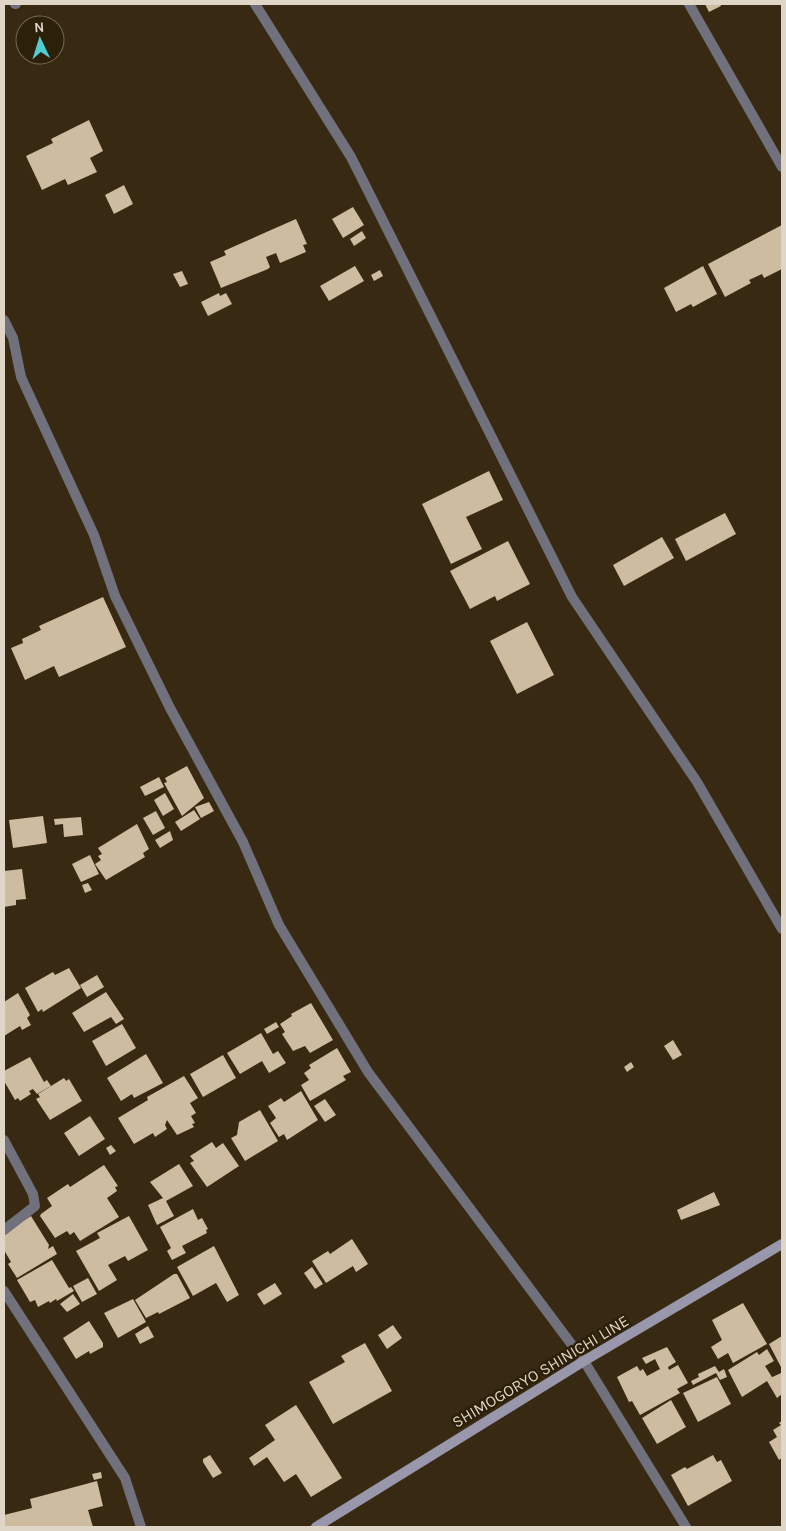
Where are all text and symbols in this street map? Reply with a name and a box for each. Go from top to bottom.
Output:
north arrow [15,15,65,65]
text: N [34,19,45,36]
street label: SHIMOGORYO SHINICHI LINE [448,1311,632,1432]

